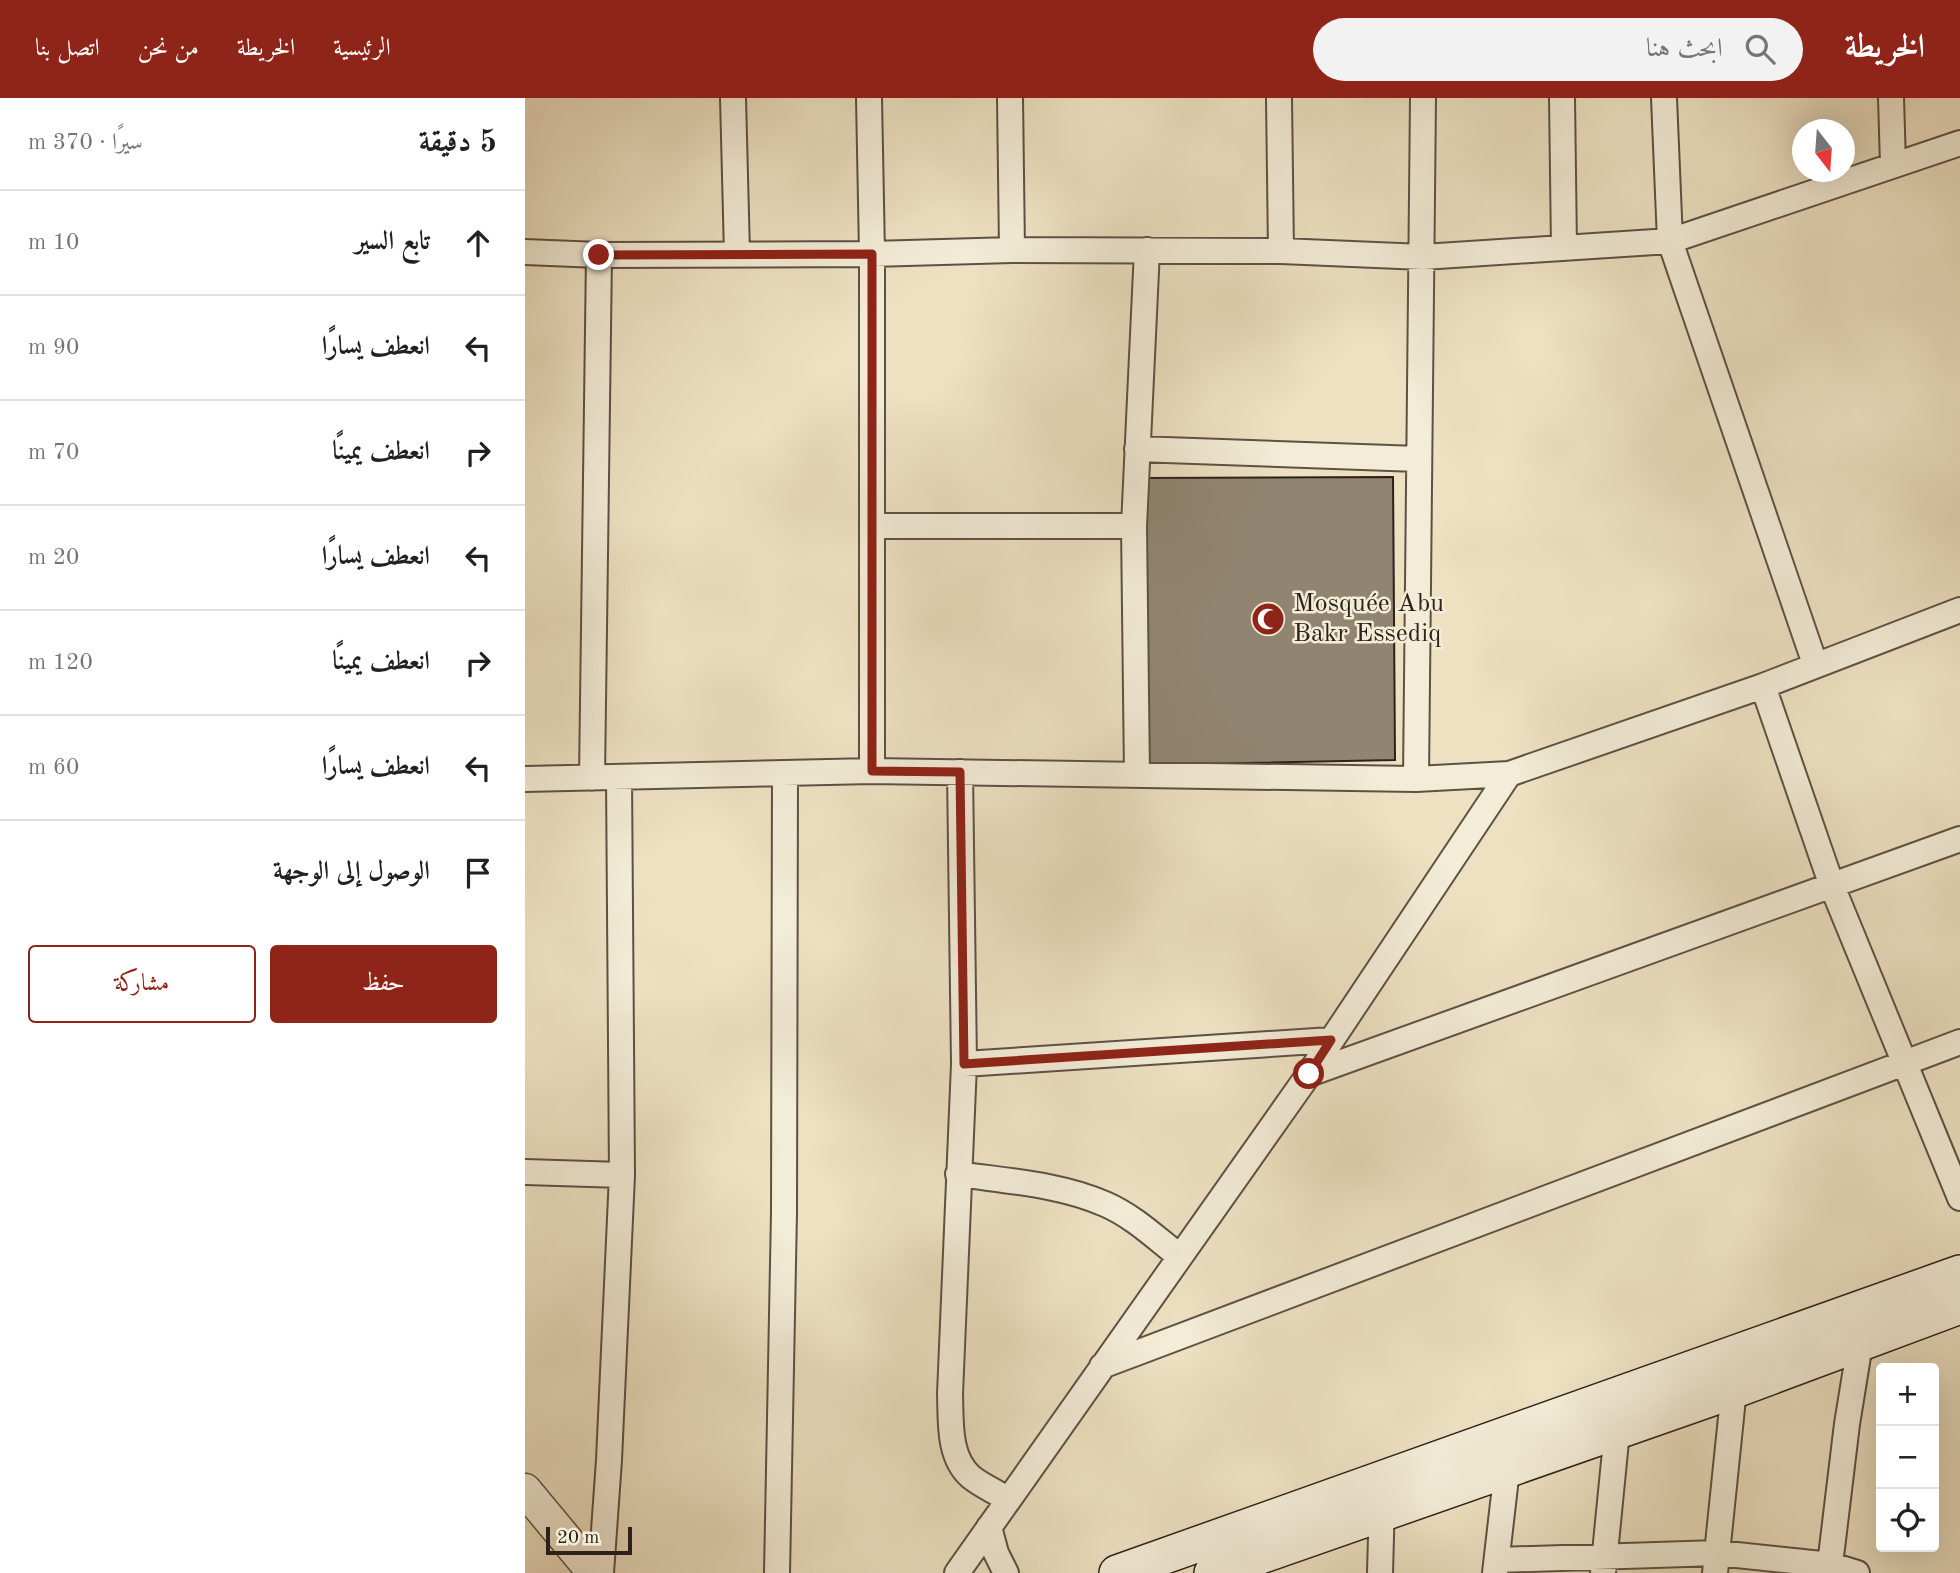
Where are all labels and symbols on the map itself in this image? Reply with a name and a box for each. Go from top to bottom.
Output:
north arrow [1792,119,1855,182]
route end [583,239,614,270]
place label: Mosquée Abu Bakr Essediq [1293,591,1444,647]
mosque icon: Mosquée Abu Bakr Essediq [1249,600,1287,638]
route start [1293,1058,1324,1089]
scale bar [546,1524,632,1556]

